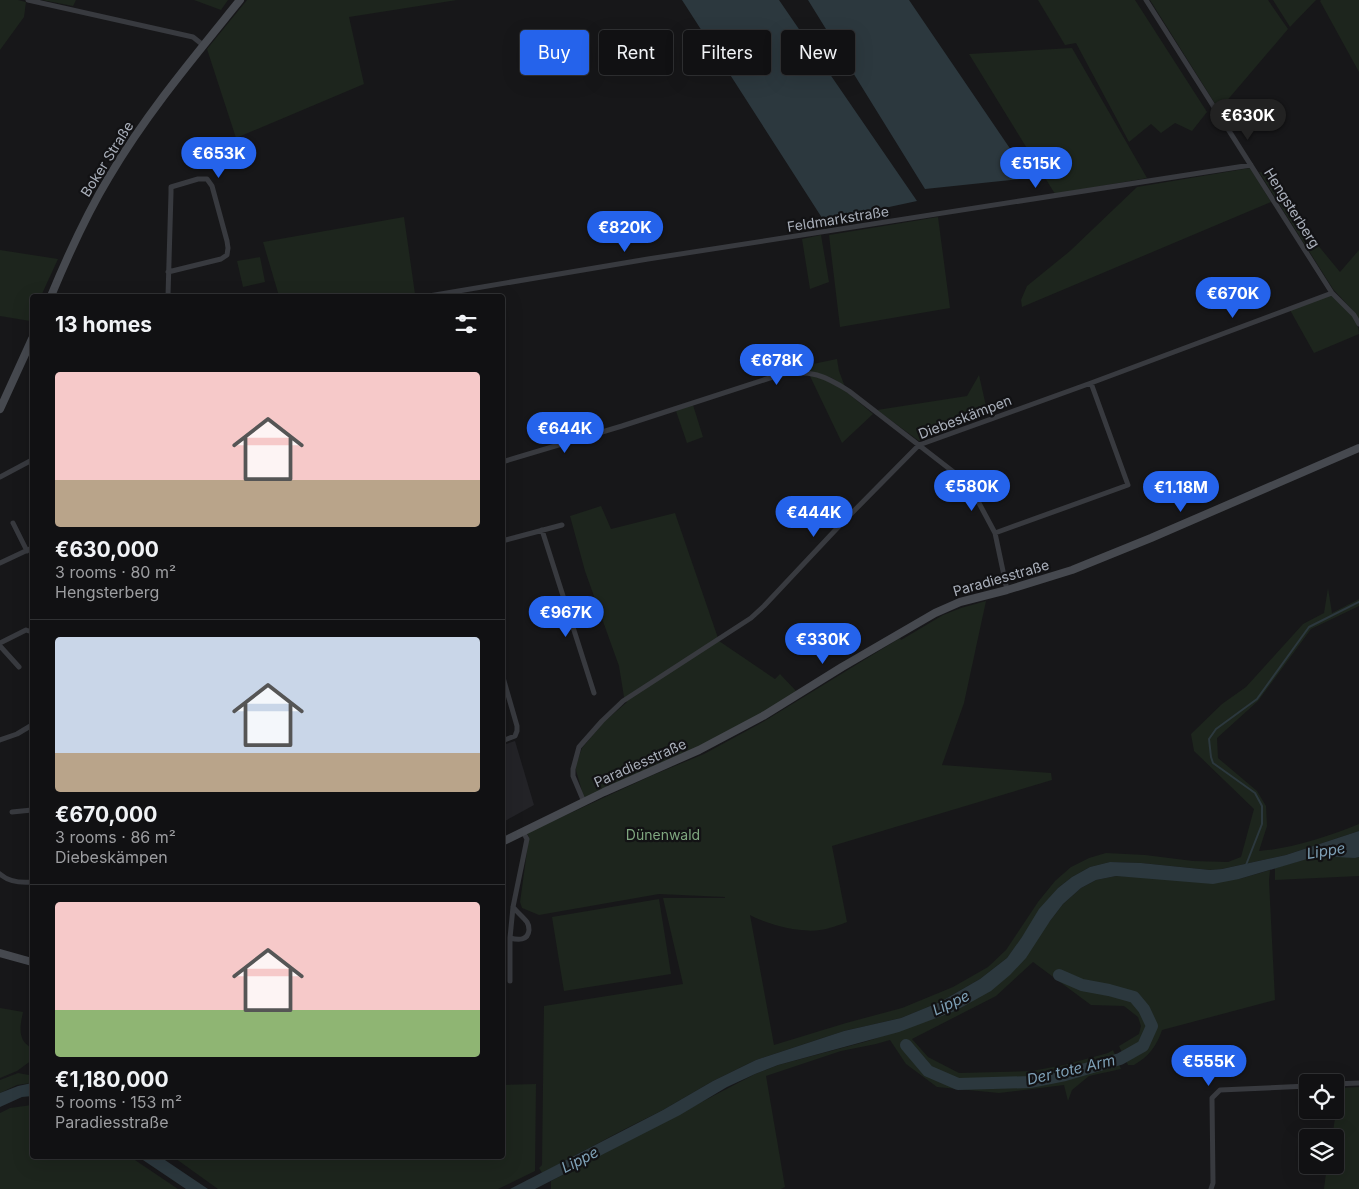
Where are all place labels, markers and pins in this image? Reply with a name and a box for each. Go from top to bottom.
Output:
pin: €630K [1213,98,1283,141]
pin: €653K [184,136,254,179]
pin: €515K [1001,146,1071,189]
pin: €820K [590,210,660,253]
pin: €670K [1198,276,1268,319]
pin: €678K [742,344,812,386]
pin: €644K [530,412,600,454]
pin: €580K [937,470,1007,512]
pin: €1.18M [1140,470,1222,513]
pin: €444K [779,496,849,538]
pin: €967K [531,596,601,638]
pin: €330K [788,622,858,665]
pin: €555K [1174,1044,1244,1087]

